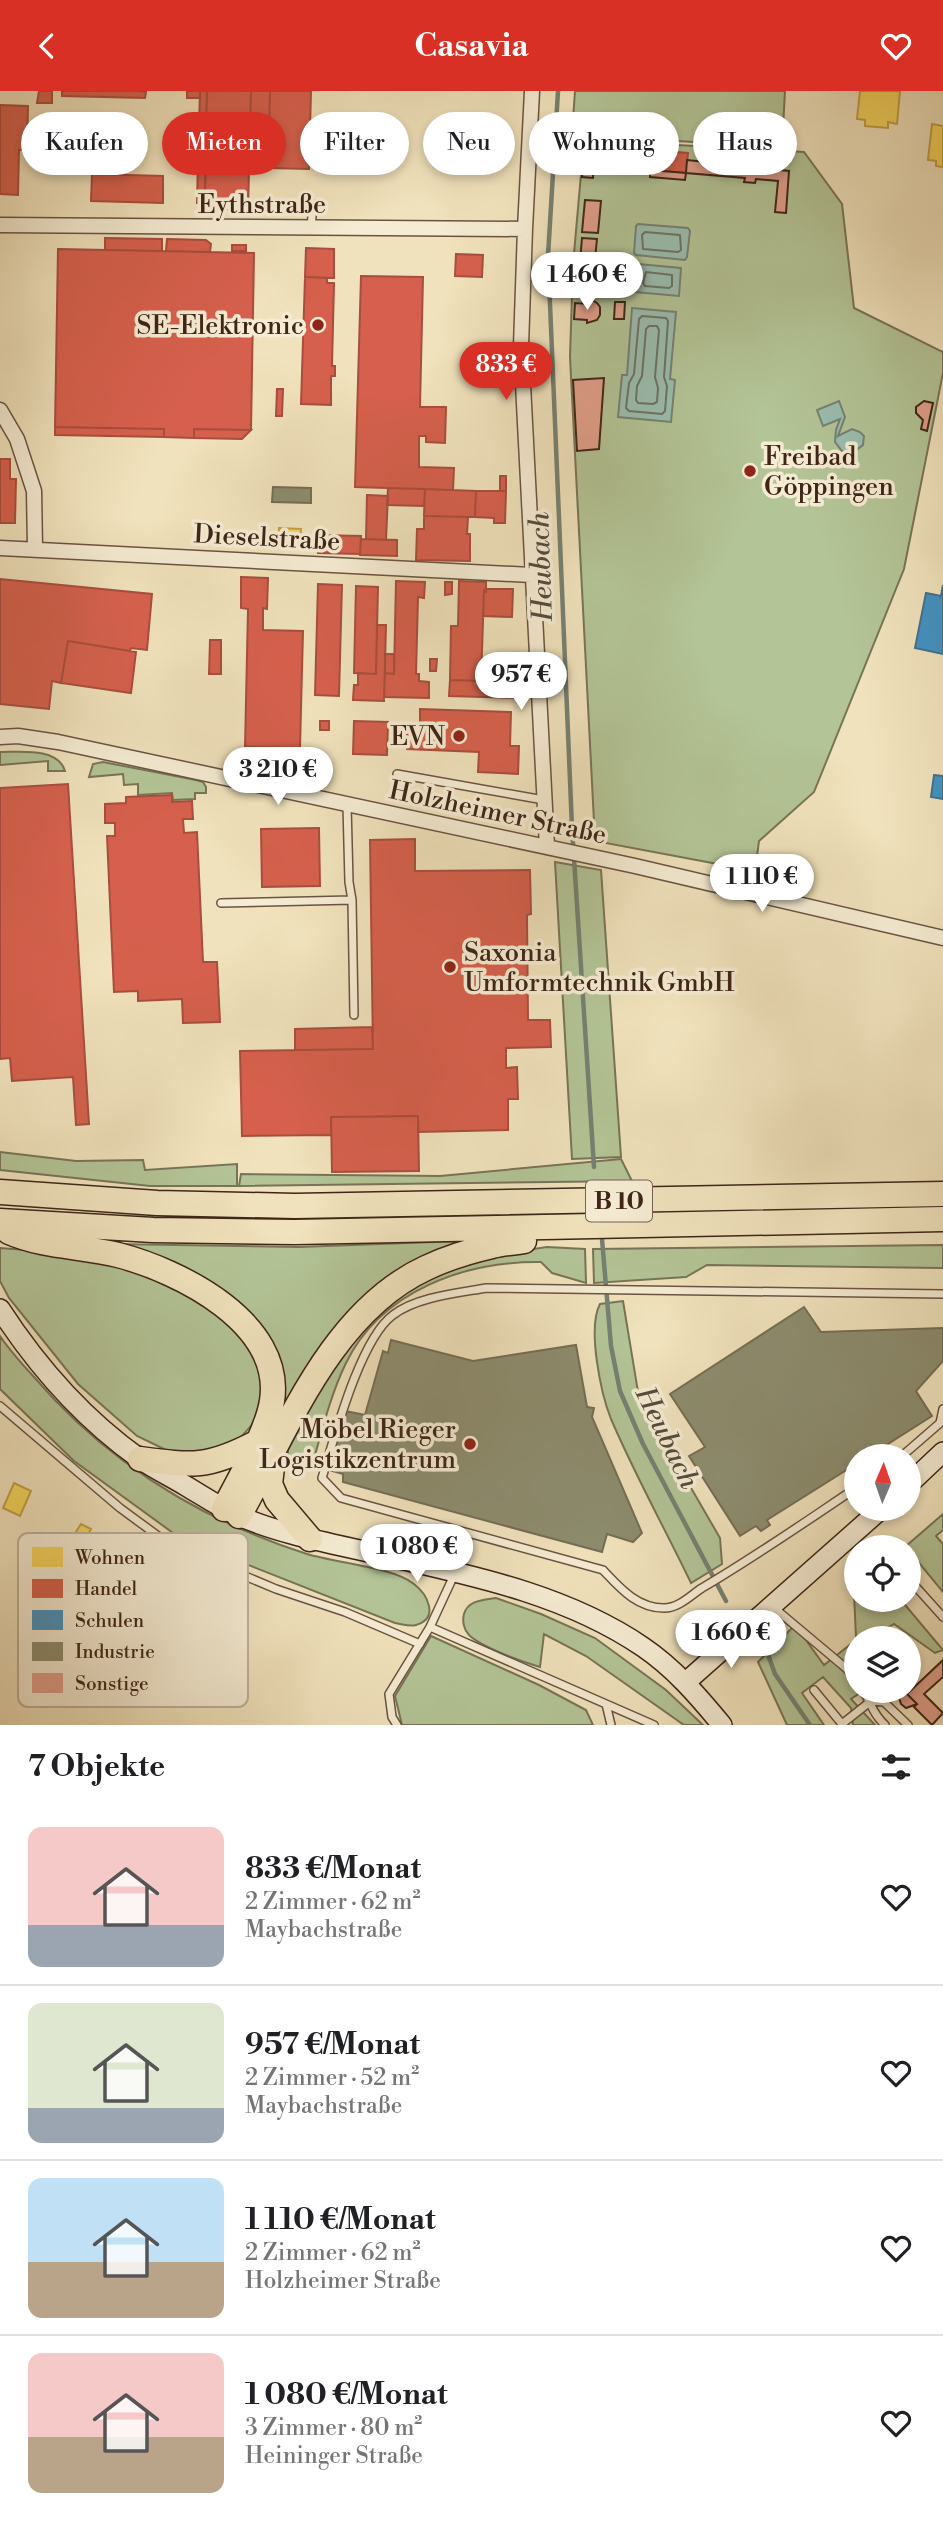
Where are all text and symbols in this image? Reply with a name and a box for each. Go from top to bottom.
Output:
text: Casavia [414,26,529,66]
icon: back [28,27,66,65]
icon: heart [877,27,915,65]
chip: Kaufen [21,112,148,175]
chip: Mieten [162,112,286,175]
chip: Filter [300,112,409,175]
chip: Neu [423,112,515,175]
chip: Wohnung [529,112,679,175]
chip: Haus [693,112,797,175]
street label: Eythstraße [198,189,326,221]
pin: 1 460 € [522,253,652,312]
text: 1 460 € [547,261,627,289]
place label: SE-Elektronic [137,310,304,342]
marker: SE-Elektronic [310,317,326,333]
pin: 833 € [457,343,555,402]
text: 833 € [476,351,537,379]
place label: Freibad Göppingen [764,441,894,503]
marker: Freibad Göppingen [742,463,758,479]
water label: Heubach [522,511,561,623]
street label: Dieselstraße [193,518,341,558]
pin: 957 € [472,653,570,712]
text: 957 € [491,661,551,689]
place label: EVN [390,721,446,753]
marker: EVN [451,728,467,744]
pin: 3 210 € [213,747,343,807]
text: 3 210 € [239,756,317,784]
street label: Holzheimer Straße [386,774,609,852]
pin: 1 110 € [697,855,827,914]
text: 1 110 € [726,863,798,891]
place label: Saxonia Umformtechnik GmbH [464,937,735,999]
marker: Saxonia Umformtechnik GmbH [442,959,458,975]
road number: B 10 [586,1181,652,1221]
water label: Heubach [627,1380,707,1495]
place label: Möbel Rieger Logistikzentrum [259,1414,456,1476]
marker: Möbel Rieger Logistikzentrum [462,1436,478,1452]
north arrow [844,1444,920,1521]
map controls [844,1444,921,1703]
pin: 1 080 € [352,1525,482,1584]
legend [18,1533,248,1707]
text: 1 080 € [376,1533,458,1561]
button: locate [844,1535,921,1612]
text: Wohnen [74,1546,145,1570]
text: Handel [75,1577,138,1601]
text: Schulen [75,1609,144,1633]
pin: 1 660 € [666,1611,796,1670]
text: 1 660 € [691,1619,771,1647]
button: layers [844,1626,921,1703]
text: Industrie [75,1640,155,1664]
text: Sonstige [75,1672,149,1696]
text: 7 Objekte [28,1748,165,1786]
icon: filters [877,1748,915,1786]
text: 833 €/Monat [245,1850,421,1888]
icon: home [84,1855,168,1939]
icon: heart [877,1878,915,1916]
text: 2 Zimmer · 62 m² [245,1888,421,1916]
text: Maybachstraße [245,1916,402,1944]
text: 957 €/Monat [245,2026,420,2064]
icon: home [84,2031,168,2115]
icon: heart [877,2054,915,2092]
text: 2 Zimmer · 52 m² [245,2064,419,2092]
text: Maybachstraße [245,2092,402,2120]
text: 1 110 €/Monat [245,2201,436,2239]
icon: home [84,2206,168,2290]
icon: heart [877,2229,915,2267]
text: 2 Zimmer · 62 m² [245,2239,421,2267]
text: Holzheimer Straße [245,2267,441,2295]
text: 1 080 €/Monat [245,2376,448,2414]
icon: home [84,2381,168,2465]
icon: heart [877,2404,915,2442]
text: 3 Zimmer · 80 m² [245,2414,422,2442]
text: Heininger Straße [245,2442,423,2470]

